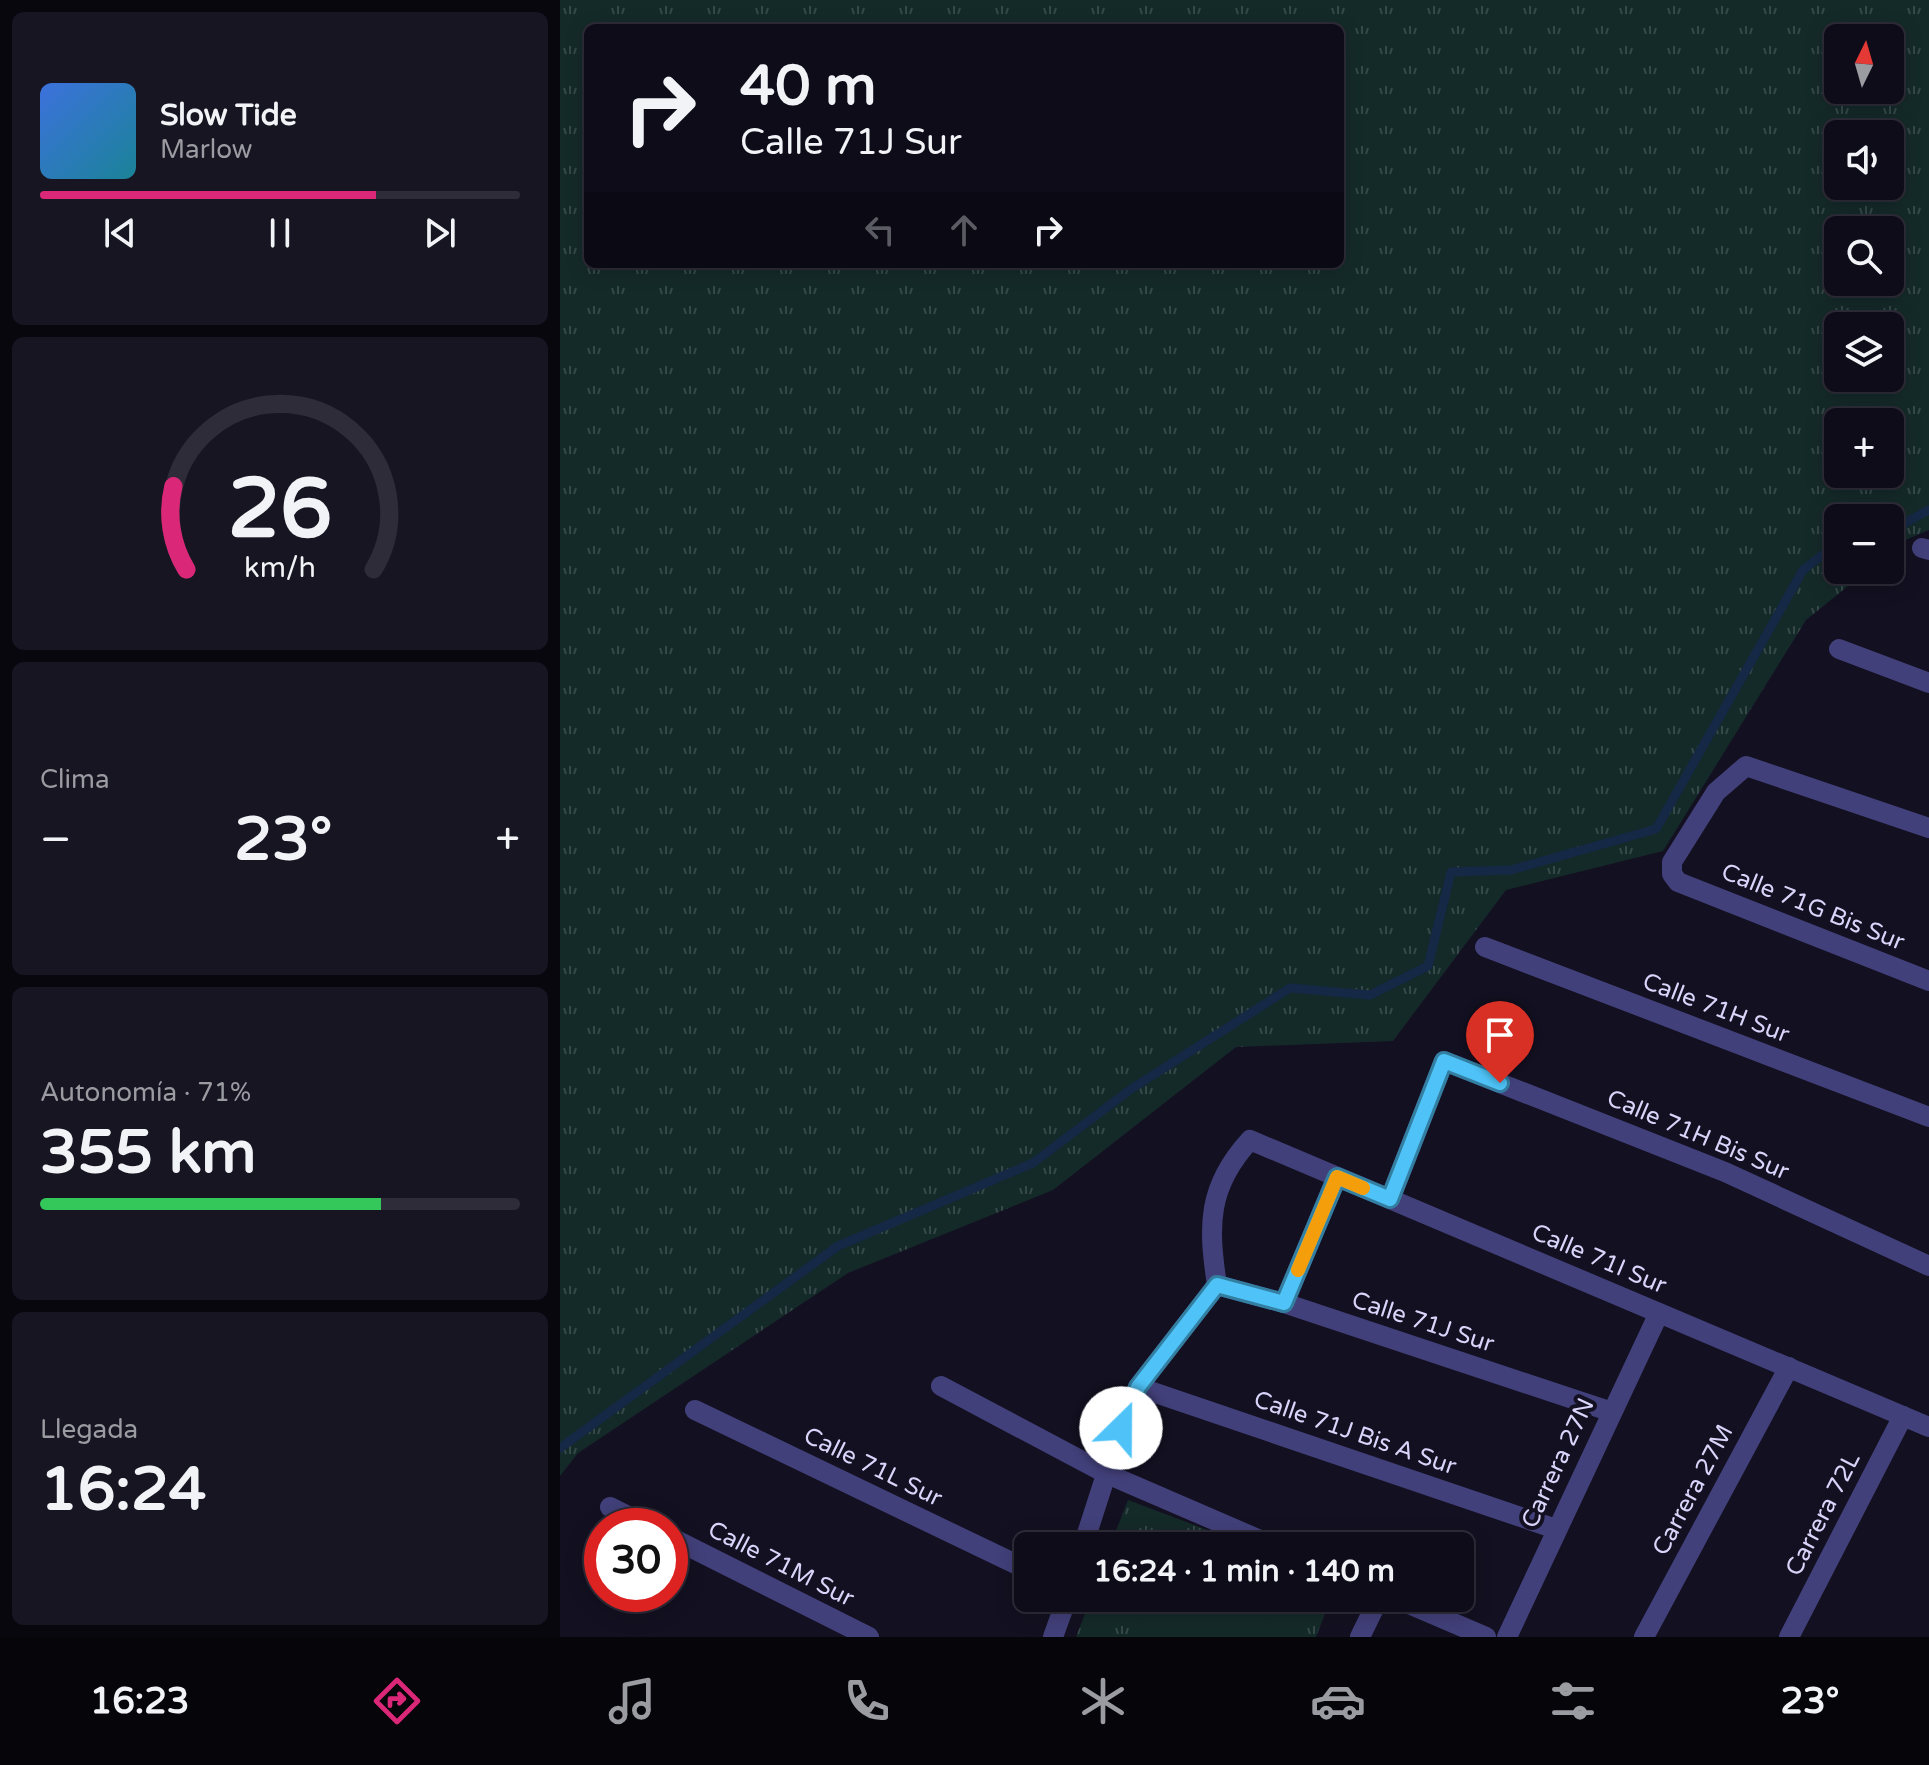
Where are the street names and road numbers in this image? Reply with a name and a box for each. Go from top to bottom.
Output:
street label: Calle 71G Bis Sur [1717,857,1910,957]
street label: Calle 71H Sur [1639,967,1794,1050]
street label: Calle 71H Bis Sur [1603,1084,1794,1187]
street label: Calle 71I Sur [1527,1218,1671,1301]
street label: Calle 71J Sur [1348,1285,1499,1359]
street label: Calle 71J Bis A Sur [1250,1385,1461,1482]
street label: Carrera 27N [1515,1393,1601,1533]
street label: Carrera 27M [1646,1420,1740,1560]
street label: Calle 71L Sur [799,1421,948,1513]
street label: Carrera 72L [1780,1447,1867,1581]
street label: Calle 71M Sur [703,1515,860,1614]

